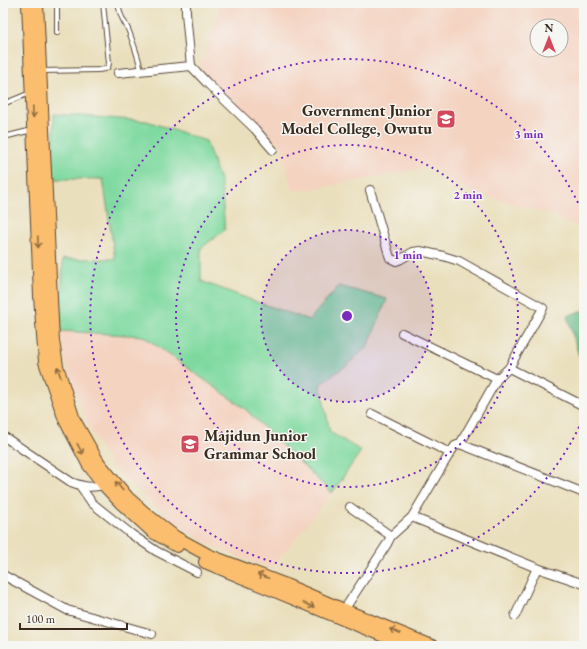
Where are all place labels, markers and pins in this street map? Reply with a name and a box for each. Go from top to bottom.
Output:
place label: Government Junior Model College, Owutu [281,100,432,139]
school or university icon: Government Junior Model College, Owutu [435,108,457,130]
centre of rings [340,309,354,323]
place label: Majidun Junior Grammar School [204,425,317,464]
school or university icon: Majidun Junior Grammar School [179,433,201,455]

